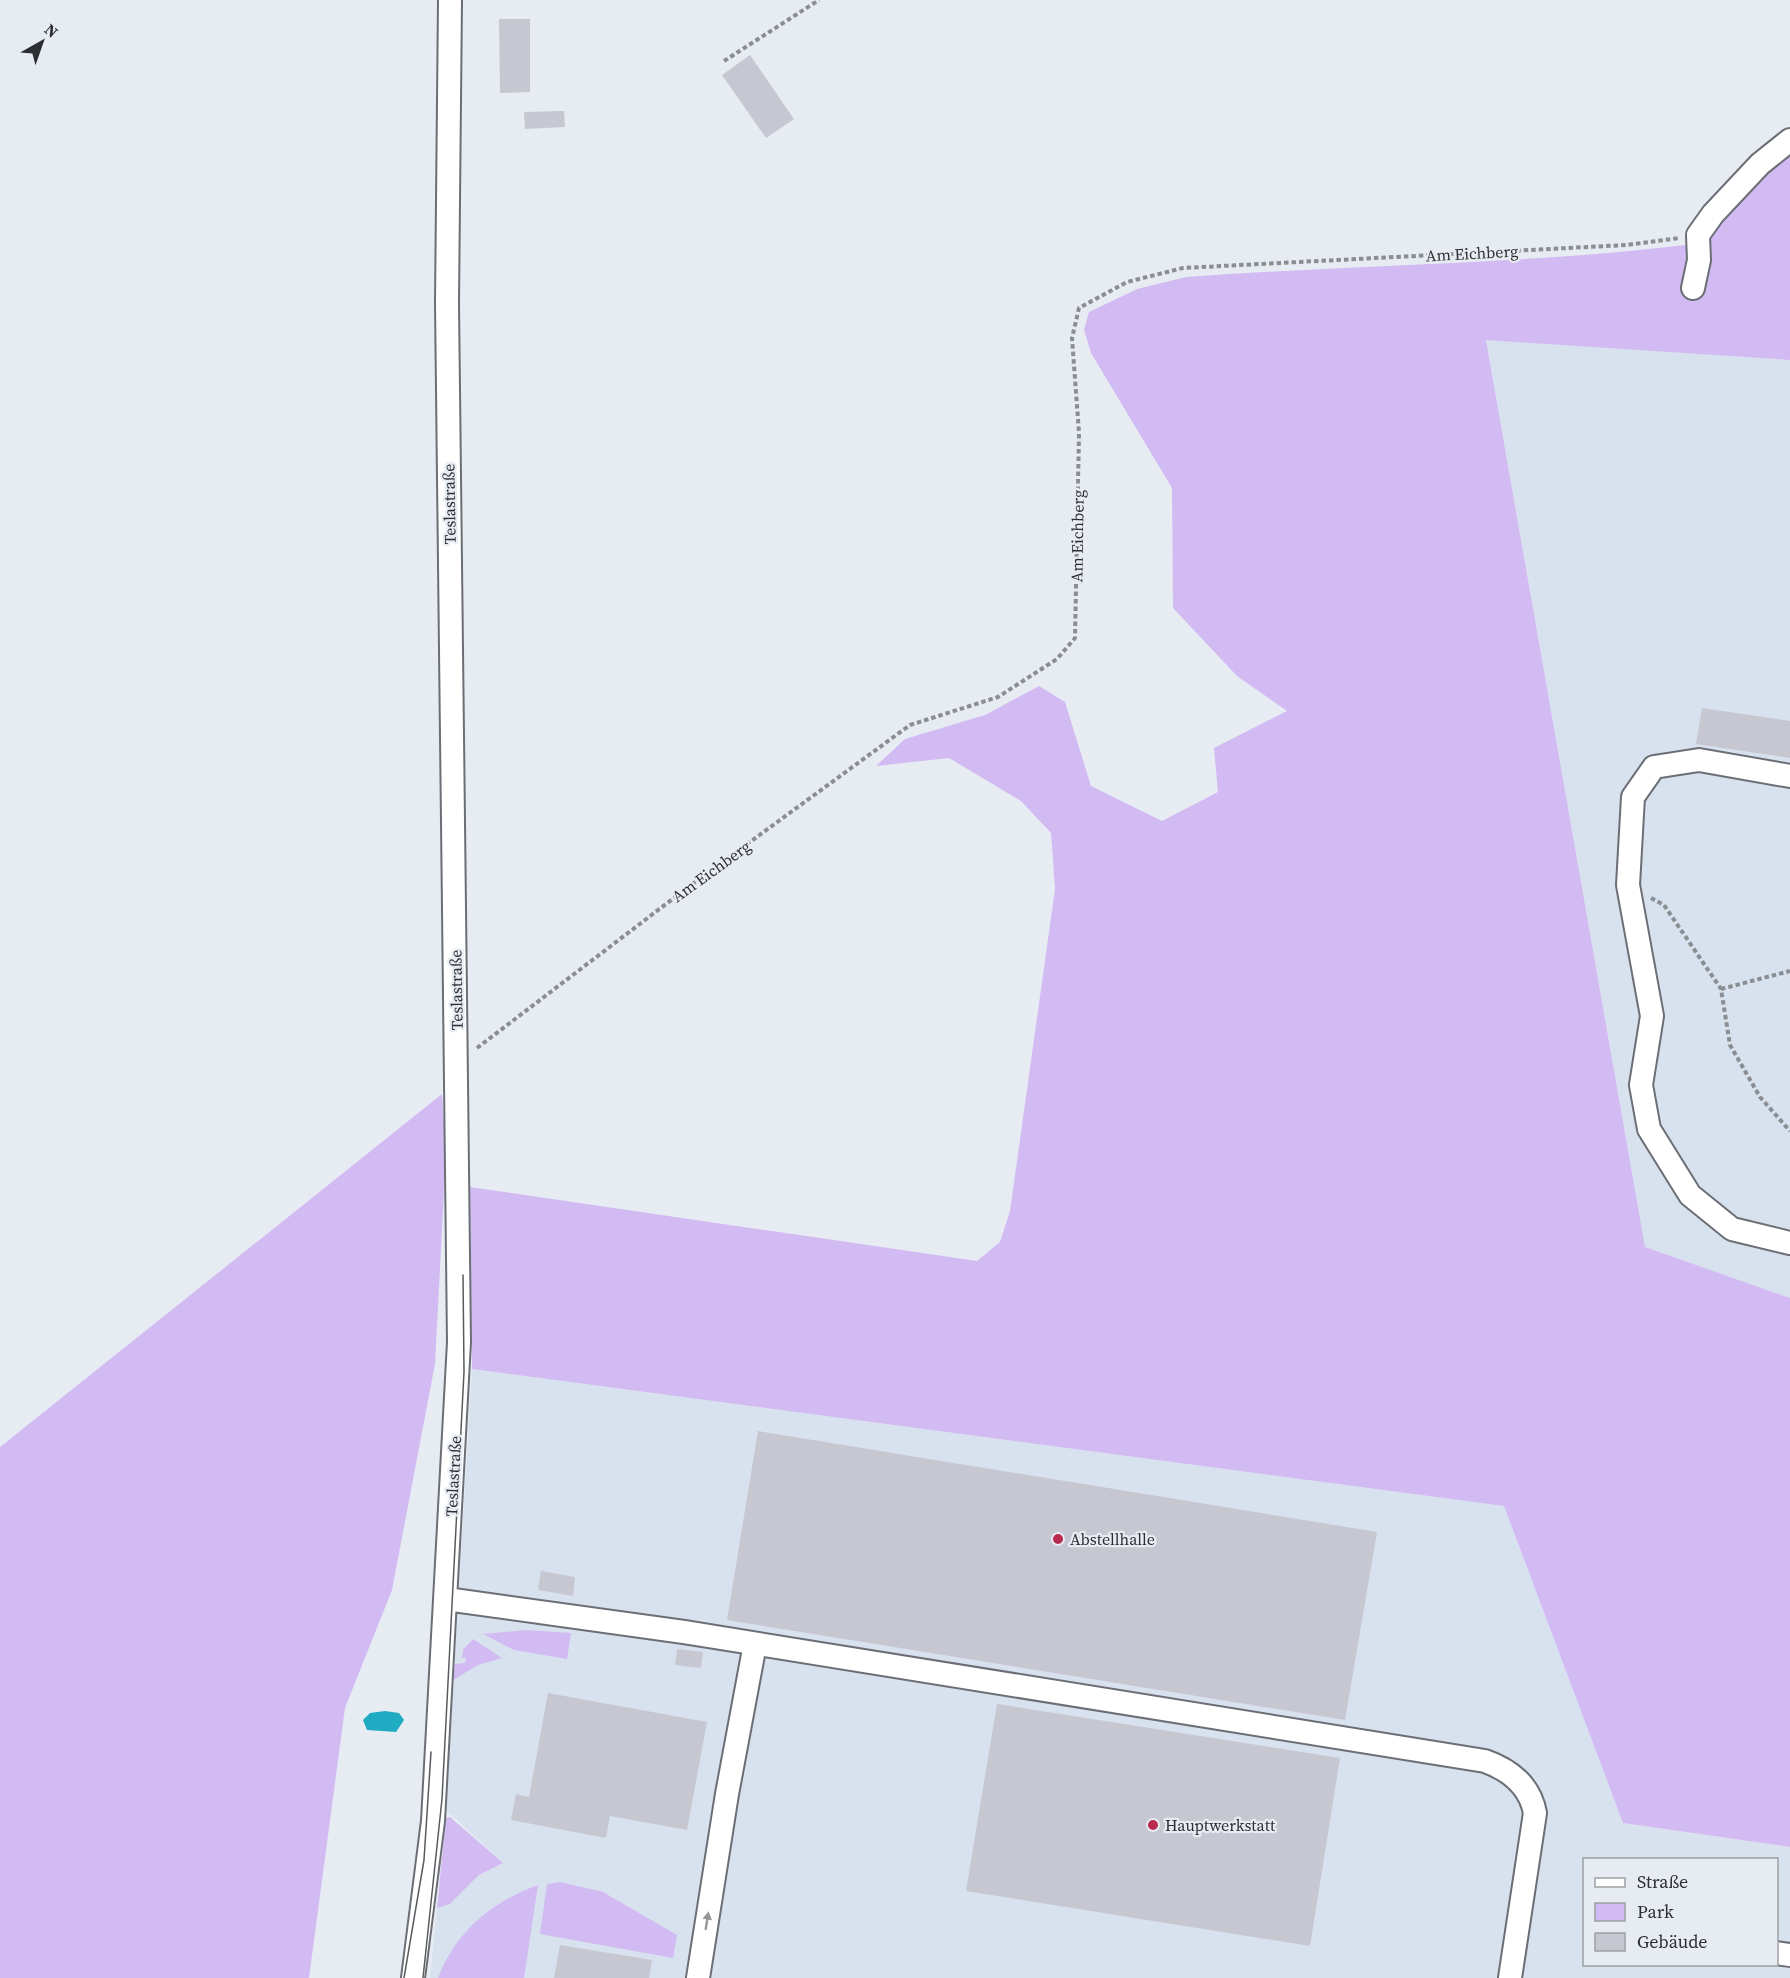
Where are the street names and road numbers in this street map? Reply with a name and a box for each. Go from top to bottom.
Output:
street label: Am Eichberg [1425,240,1519,266]
street label: Teslastraße [437,463,461,545]
street label: Am Eichberg [1065,489,1089,583]
street label: Am Eichberg [667,835,755,907]
street label: Teslastraße [444,949,468,1031]
street label: Teslastraße [440,1435,466,1517]

